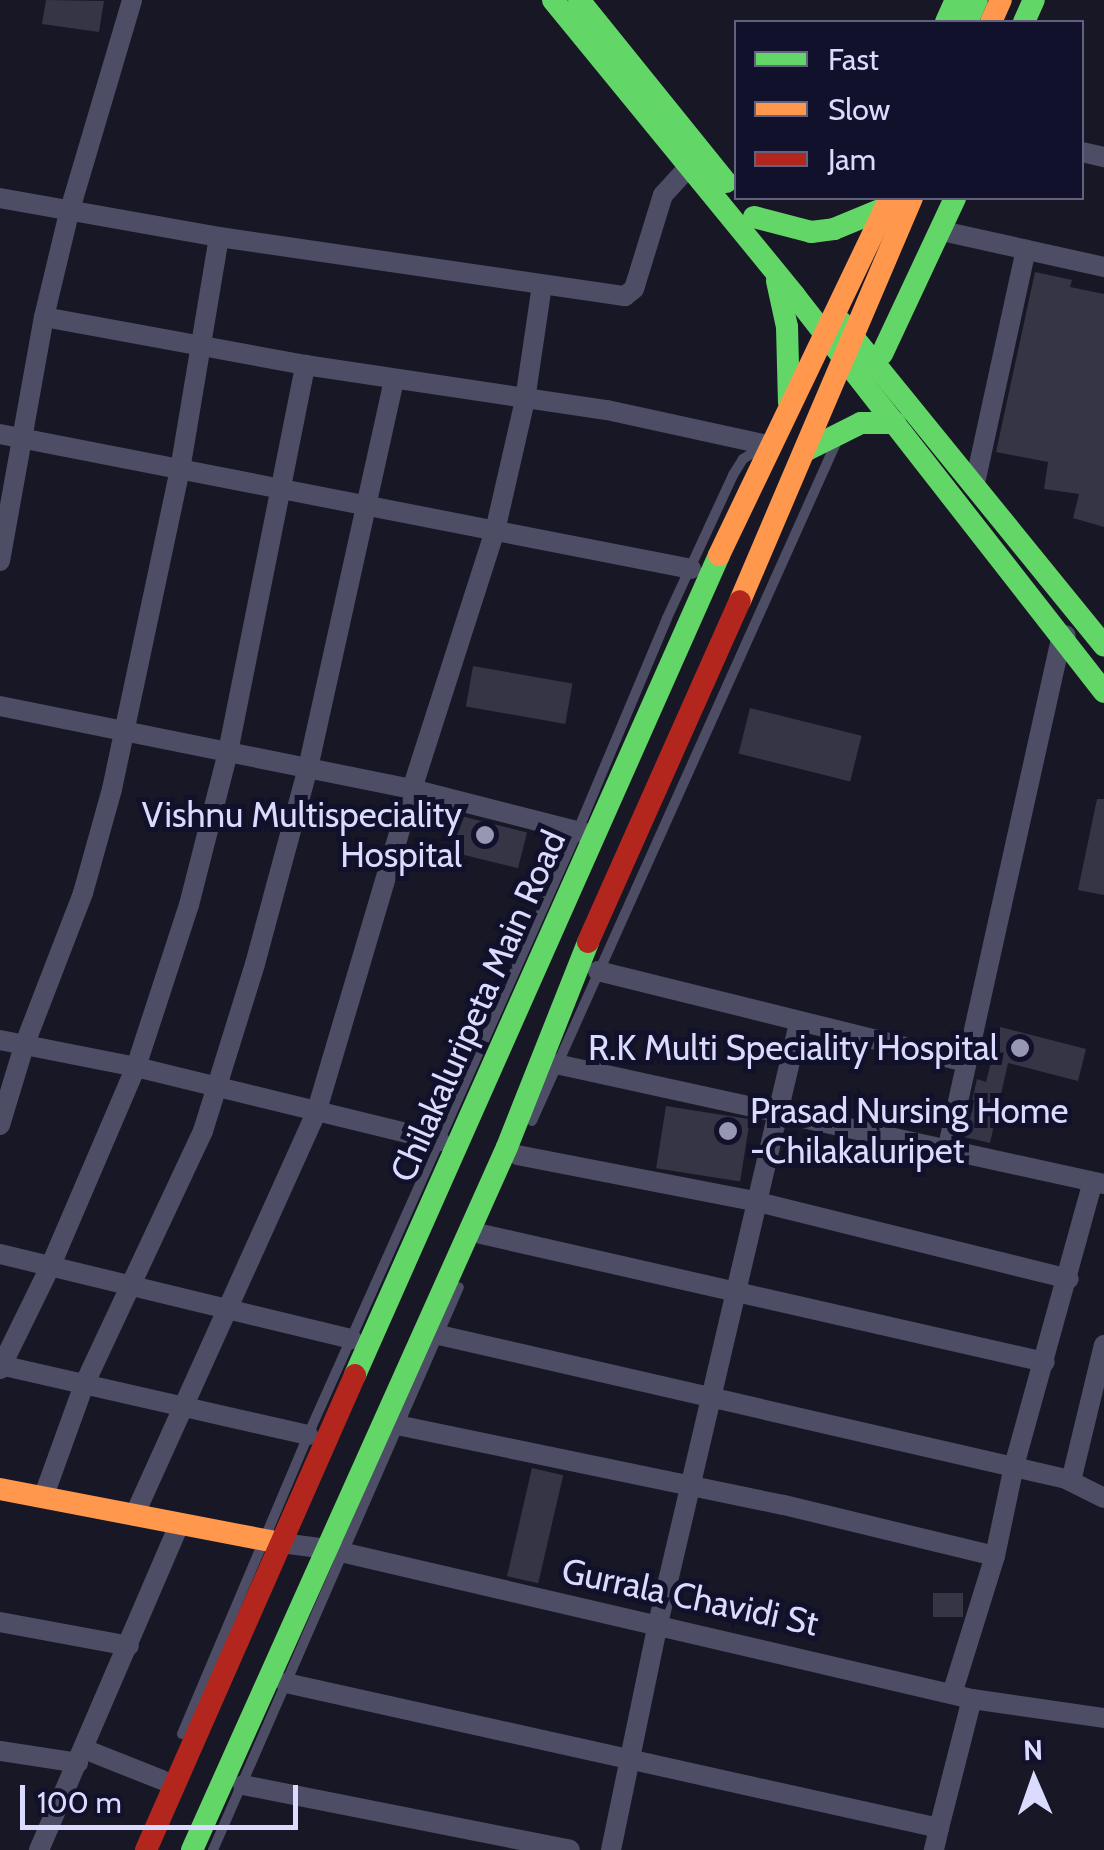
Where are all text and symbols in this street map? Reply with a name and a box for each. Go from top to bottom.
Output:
legend [734,20,1084,200]
text: Fast [828,41,879,78]
text: Slow [828,91,890,128]
text: Jam [828,141,876,178]
place label: Vishnu Multispeciality Hospital [142,794,462,876]
marker: Vishnu Multispeciality Hospital [472,822,498,848]
street label: Chilakaluripeta Main Road [382,824,574,1188]
place label: R.K Multi Speciality Hospital [588,1027,998,1069]
marker: R.K Multi Speciality Hospital [1007,1035,1033,1061]
place label: Prasad Nursing Home -Chilakaluripet [750,1090,1068,1172]
marker: Prasad Nursing Home -Chilakaluripet [715,1118,741,1144]
street label: Gurrala Chavidi St [558,1549,822,1645]
north arrow [984,1730,1084,1830]
text: N [1022,1733,1043,1767]
scale bar [25,1765,302,1827]
text: 100 m [37,1784,122,1821]

